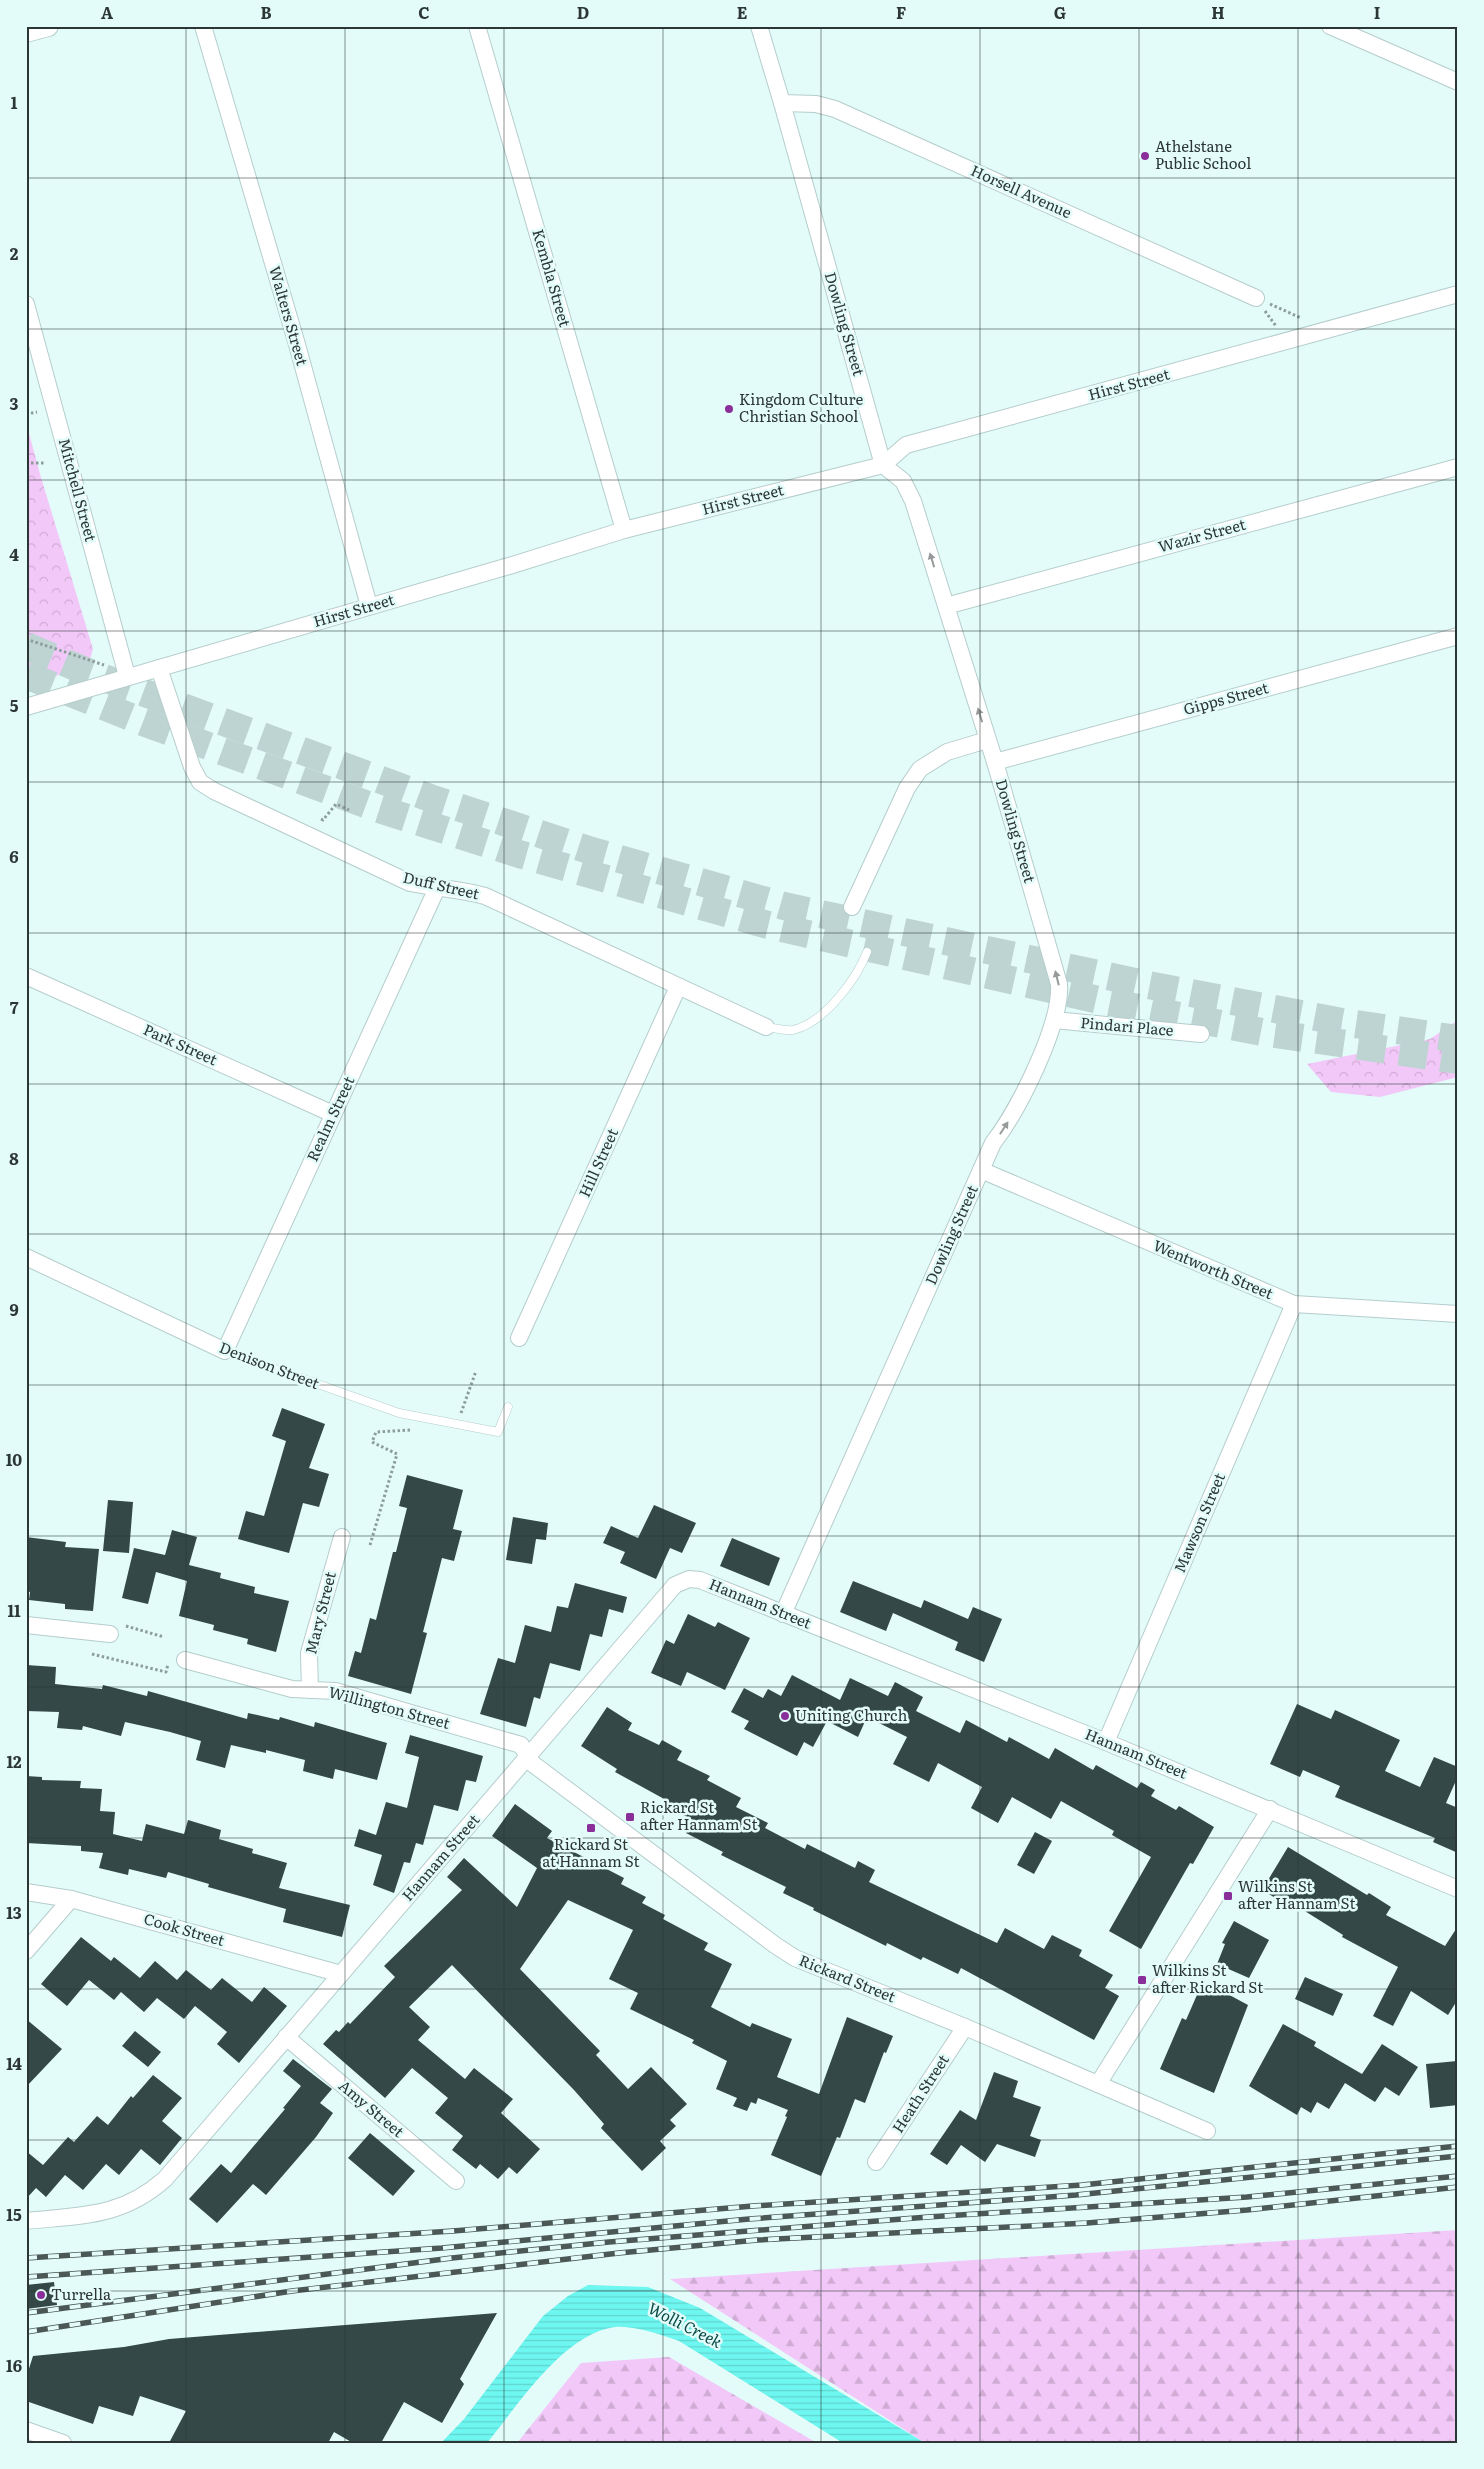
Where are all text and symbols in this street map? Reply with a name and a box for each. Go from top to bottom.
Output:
text: A [101,0,113,24]
text: B [260,0,272,24]
text: C [418,0,430,24]
text: D [577,0,589,24]
text: E [737,0,748,24]
text: F [896,0,906,24]
text: G [1054,0,1066,24]
text: H [1211,0,1225,24]
text: I [1374,0,1380,24]
text: 1 [11,90,18,114]
place label: Athelstane Public School [1155,134,1251,174]
marker: Athelstane Public School [1139,150,1151,162]
street label: Horsell Avenue [967,158,1076,223]
street label: Kembla Street [528,226,577,329]
text: 2 [10,241,19,265]
street label: Walters Street [264,263,315,368]
street label: Dowling Street [820,269,871,378]
street label: Hirst Street [1085,362,1172,405]
place label: Kingdom Culture Christian School [739,387,864,427]
text: 3 [10,391,19,415]
marker: Kingdom Culture Christian School [723,403,735,415]
street label: Mitchell Street [54,435,103,544]
street label: Hirst Street [699,477,786,520]
street label: Wazir Street [1155,512,1248,557]
text: 4 [9,542,19,566]
one-way arrow [927,552,935,567]
street label: Hirst Street [310,587,397,632]
street label: Gipps Street [1181,675,1271,720]
text: 5 [10,693,19,717]
one-way arrow [975,708,983,723]
street label: Dowling Street [991,776,1042,885]
text: 6 [9,844,19,868]
street label: Duff Street [401,865,482,904]
one-way arrow [1053,971,1061,986]
text: 7 [10,995,19,1019]
street label: Pindari Place [1080,1010,1175,1041]
street label: Park Street [140,1017,221,1070]
street label: Realm Street [300,1072,359,1165]
one-way arrow [999,1121,1008,1135]
street label: Hill Street [572,1124,623,1201]
text: 8 [9,1146,19,1170]
street label: Dowling Street [918,1181,983,1288]
street label: Wentworth Street [1150,1233,1277,1304]
text: 9 [9,1297,19,1321]
street label: Denison Street [216,1335,323,1394]
text: 10 [6,1447,22,1471]
street label: Mawson Street [1167,1469,1230,1576]
street label: Mary Street [298,1569,341,1656]
street label: Hannam Street [706,1572,815,1634]
text: 11 [7,1598,21,1622]
street label: Willington Street [326,1679,453,1734]
place label: Uniting Church [795,1703,907,1726]
marker: Uniting Church [779,1710,791,1722]
street label: Hannam Street [1082,1722,1191,1784]
text: 12 [6,1749,22,1773]
place label: Rickard St after Hannam St [640,1795,757,1835]
street label: Hannam Street [396,1808,484,1906]
marker: Rickard St after Hannam St [624,1811,636,1823]
marker: Rickard St at Hannam St [585,1822,597,1834]
place label: Rickard St at Hannam St [542,1832,640,1872]
place label: Wilkins St after Hannam St [1238,1874,1355,1914]
marker: Wilkins St after Hannam St [1222,1890,1234,1902]
text: 13 [6,1900,22,1924]
street label: Cook Street [141,1906,227,1951]
street label: Rickard Street [796,1948,899,2007]
place label: Wilkins St after Rickard St [1152,1958,1263,1998]
marker: Wilkins St after Rickard St [1136,1974,1148,1986]
street label: Heath Street [886,2049,954,2137]
text: 14 [6,2051,22,2075]
street label: Amy Street [334,2074,410,2142]
text: 15 [6,2202,22,2226]
place label: Turrella [51,2282,112,2305]
marker: Turrella [35,2289,47,2301]
water label: Wolli Creek [644,2295,727,2353]
text: 16 [6,2353,22,2377]

